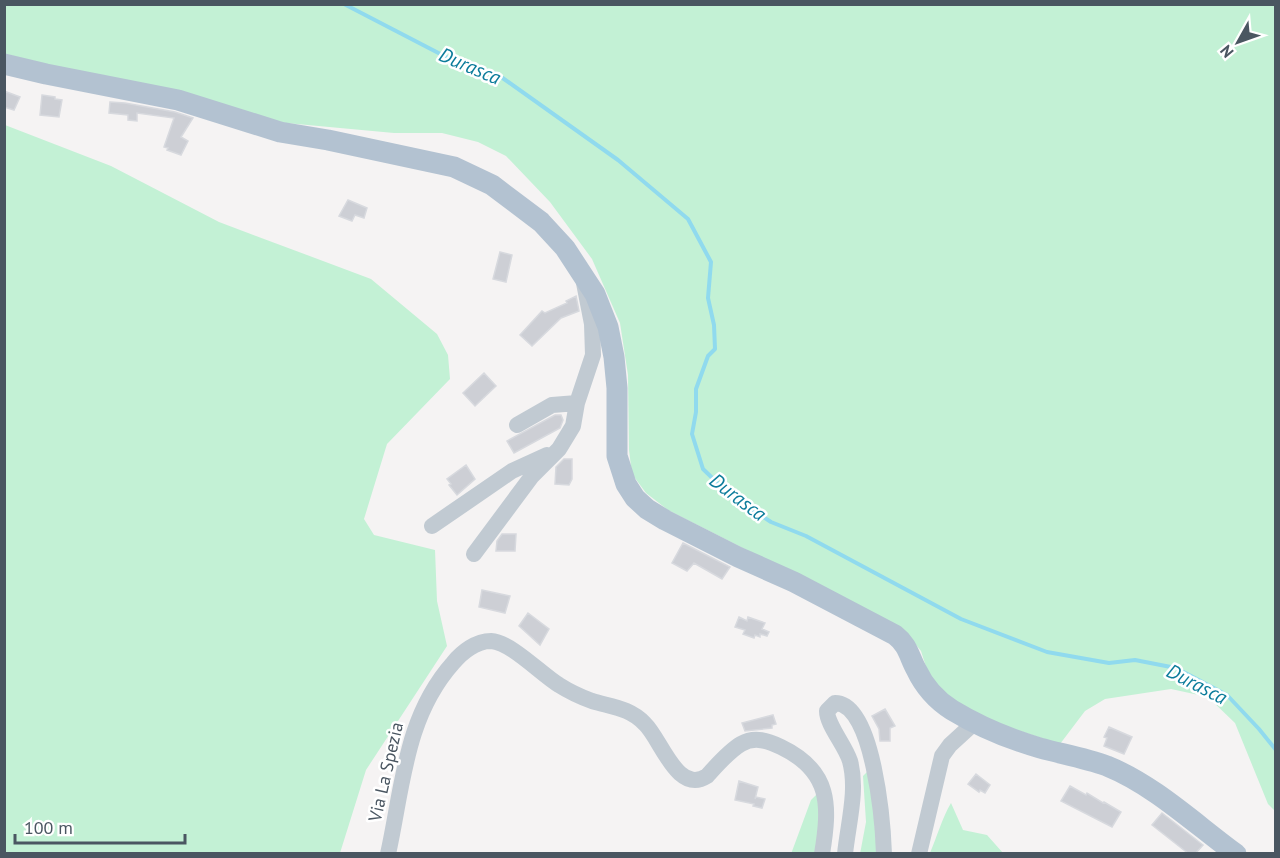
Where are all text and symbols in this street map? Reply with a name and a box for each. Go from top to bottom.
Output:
north arrow [1208,12,1268,72]
water label: Durasca [435,41,505,91]
text: N [1215,41,1238,62]
water label: Durasca [704,467,772,527]
water label: Durasca [1162,658,1232,710]
street label: Via La Spezia [363,720,408,825]
scale bar [15,807,184,845]
text: 100 m [24,816,73,839]

